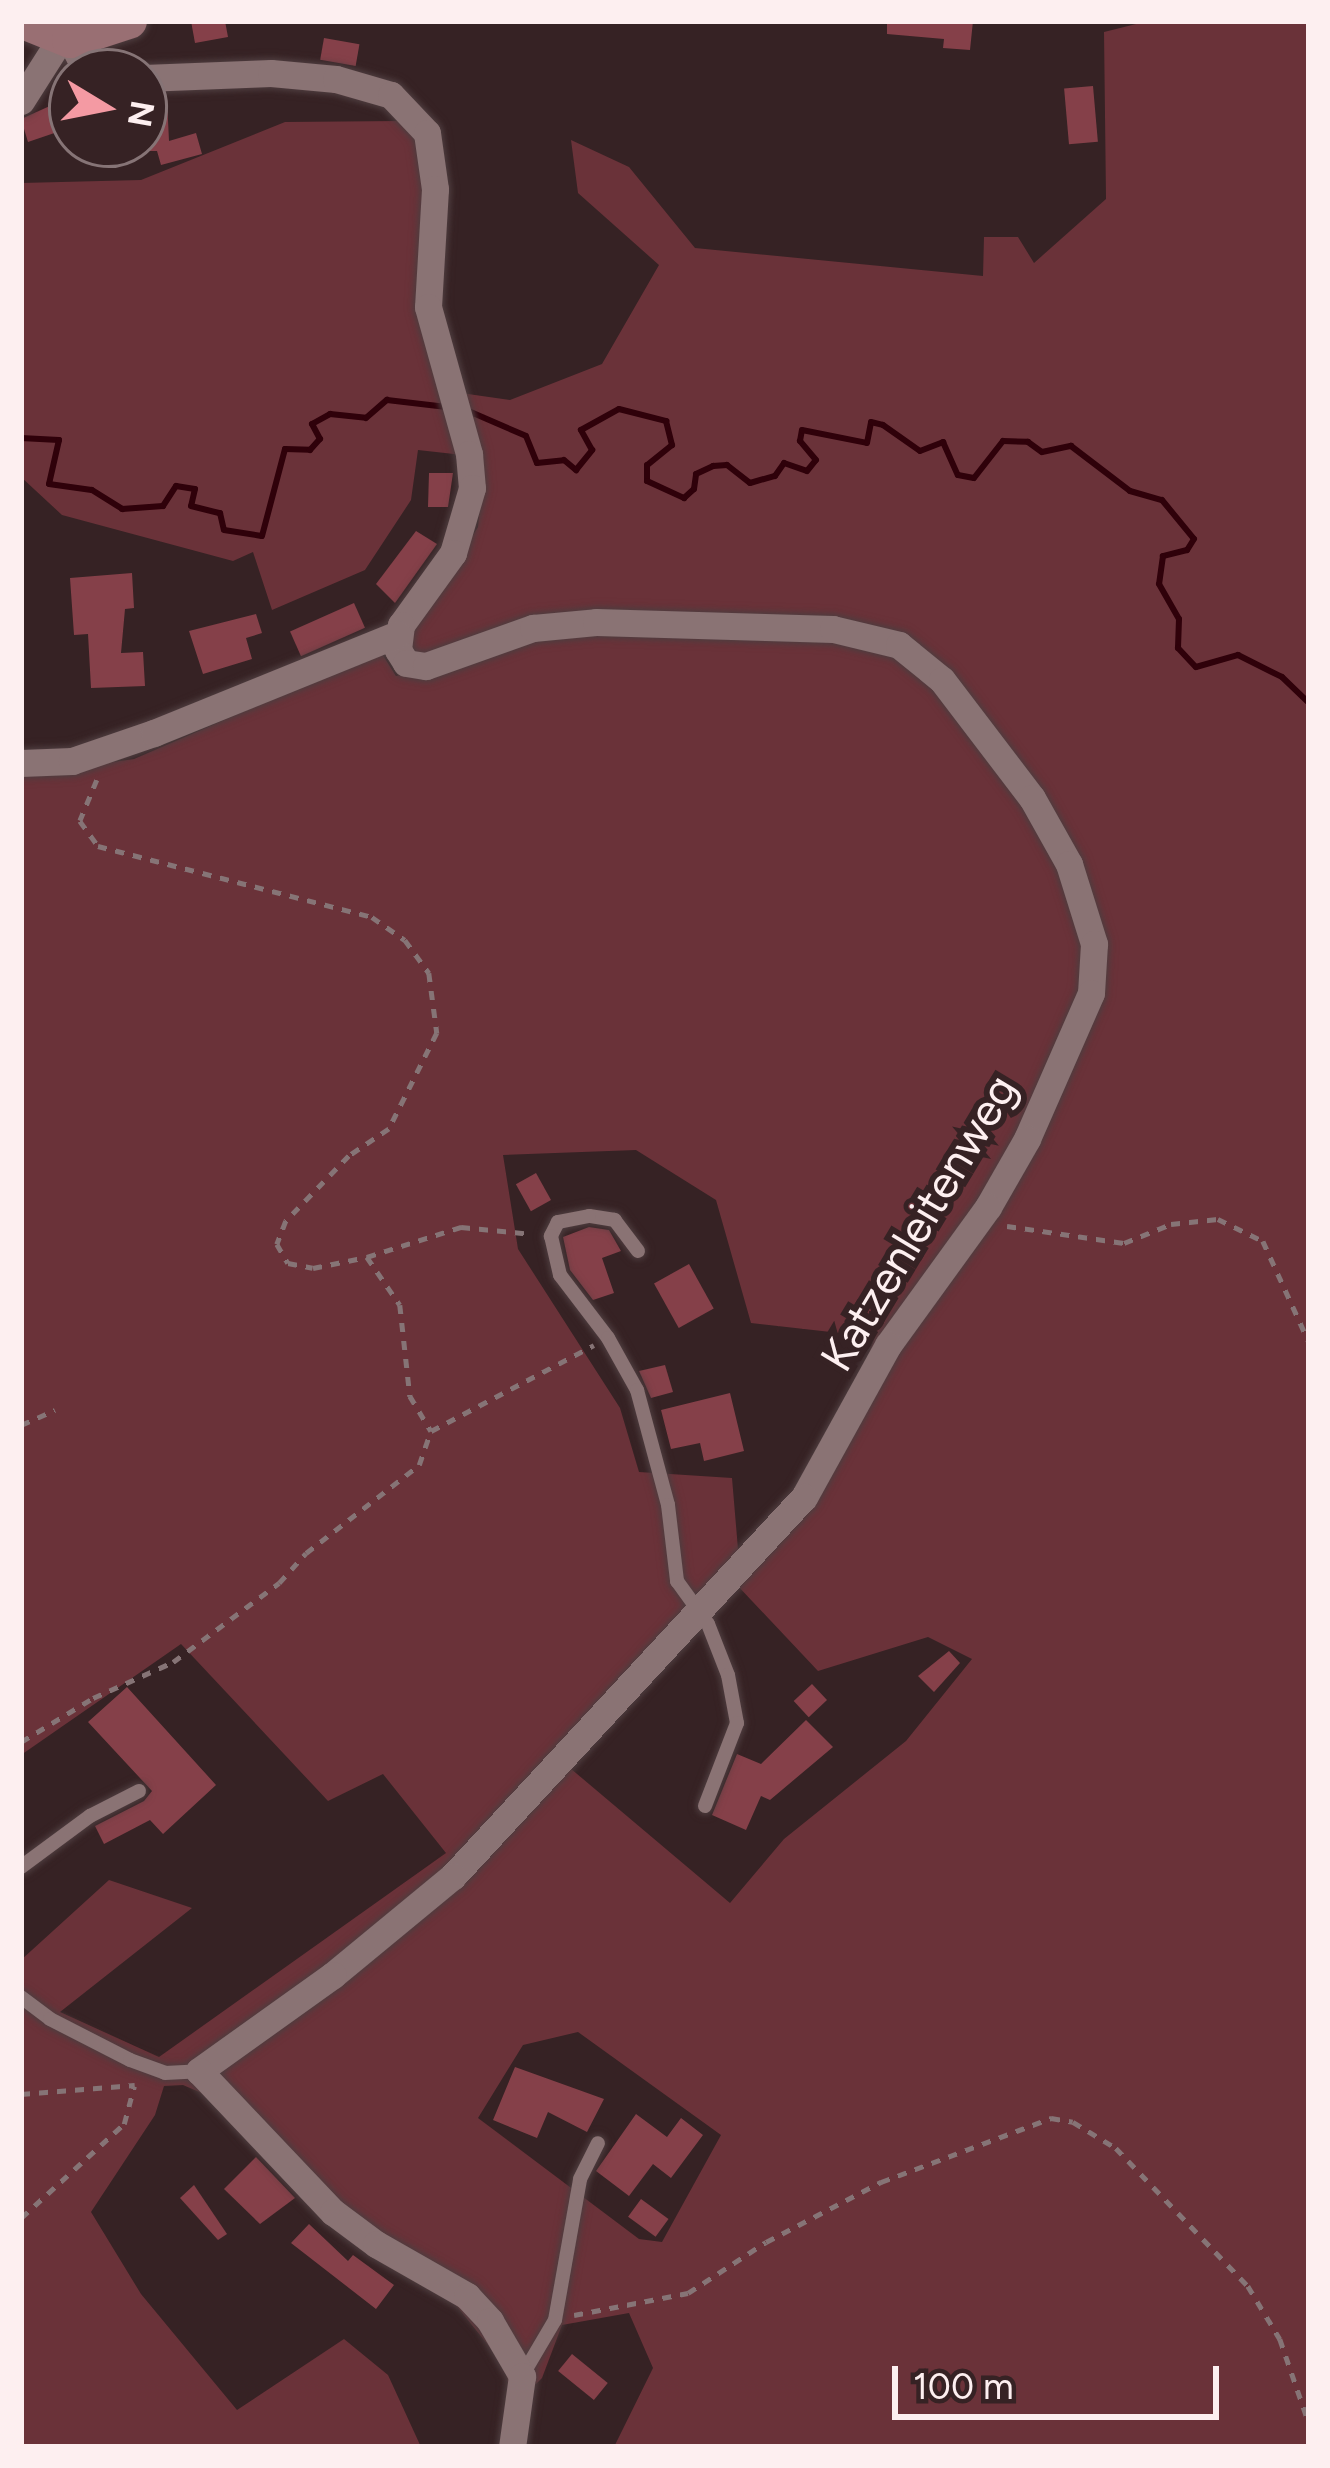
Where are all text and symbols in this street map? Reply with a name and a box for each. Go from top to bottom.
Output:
north arrow [48,48,168,168]
text: N [120,98,162,130]
street label: Katzenleitenweg [809,1065,1029,1381]
scale bar [898,2342,1225,2416]
text: 100 m [913,2365,1014,2408]

